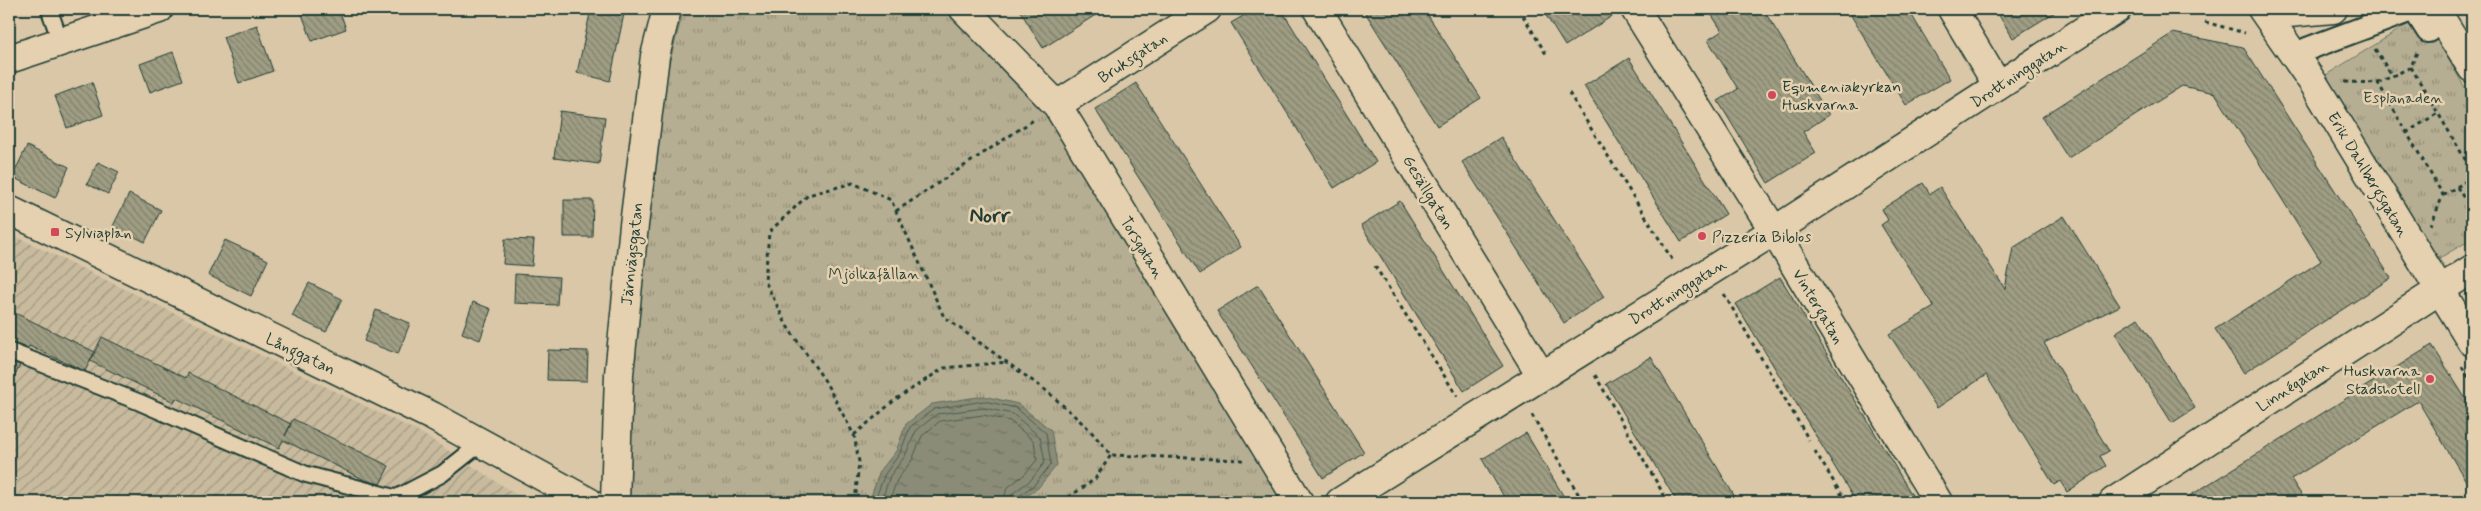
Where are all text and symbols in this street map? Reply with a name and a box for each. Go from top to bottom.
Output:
street label: Bruksgatan [1094,28,1172,89]
street label: Drottninggatan [1967,35,2072,114]
place label: Equmeniakyrkan Huskvarna [1782,77,1901,116]
park label: Esplanaden [2363,88,2444,109]
marker: Equmeniakyrkan Huskvarna [1766,89,1778,101]
street label: Erik Dahlbergsgatan [2321,108,2414,242]
street label: Gesällgatan [1396,152,1458,234]
street label: Järnvägsgatan [617,202,649,307]
district label: Norr [970,202,1012,230]
street label: Torsgatan [1115,213,1169,283]
place label: Sylviaplan [65,223,132,244]
marker: Sylviaplan [49,226,61,238]
place label: Pizzeria Biblos [1712,227,1811,248]
marker: Pizzeria Biblos [1696,230,1708,242]
street label: Drottninggatan [1625,254,1731,331]
park label: Mjölkafållan [828,264,920,285]
street label: Vintergatan [1786,265,1848,349]
street label: Långgatan [262,328,339,381]
street label: Linnégatan [2253,355,2333,417]
place label: Huskvarna Stadshotell [2344,361,2420,400]
marker: Huskvarna Stadshotell [2424,373,2436,385]

